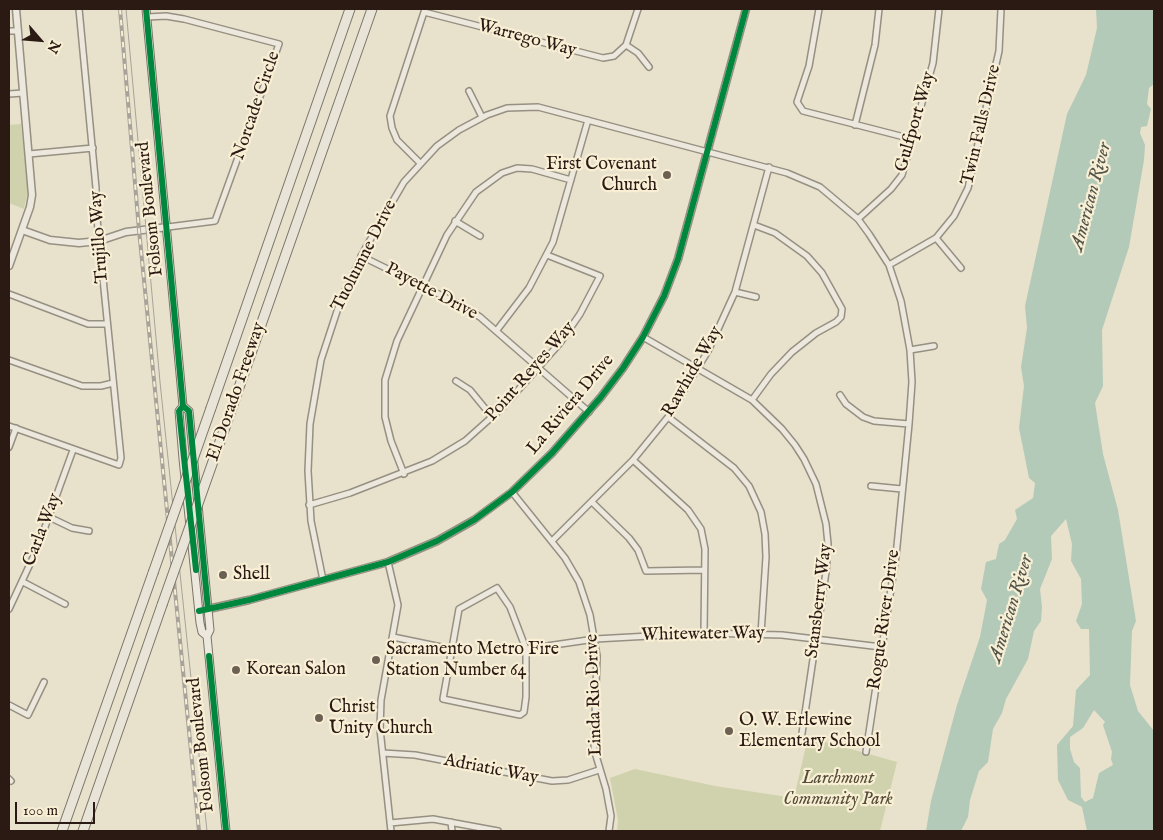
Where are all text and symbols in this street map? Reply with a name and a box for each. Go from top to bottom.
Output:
north arrow [15,15,65,65]
street label: Warrego Way [475,15,579,63]
text: N [43,37,64,56]
street label: Norcade Circle [228,49,286,163]
street label: Twin Falls Drive [958,63,1006,187]
street label: Gulfport Way [891,69,941,175]
street label: Folsom Boulevard [133,140,169,278]
water label: American River [1067,140,1117,254]
place label: First Covenant Church [546,154,657,196]
marker: First Covenant Church [661,169,673,181]
street label: Trujillo Way [86,190,114,284]
street label: Tuolumne Drive [328,197,402,315]
street label: Payette Drive [381,259,481,325]
street label: Point Reyes Way [482,317,580,427]
street label: El Dorado Freeway [203,320,271,464]
street label: Rawhide Way [658,323,728,421]
street label: La Riviera Drive [523,351,619,459]
street label: Carla Way [19,490,67,570]
street label: Stansberry Way [802,542,838,660]
street label: Rogue River Drive [864,548,906,692]
water label: American River [985,553,1039,665]
place label: Shell [233,564,270,586]
marker: Shell [217,569,229,581]
street label: Whitewater Way [641,623,765,647]
street label: Linda Rio Drive [582,633,608,757]
place label: Sacramento Metro Fire Station Number 64 [386,639,559,682]
marker: Sacramento Metro Fire Station Number 64 [370,654,382,666]
place label: Korean Salon [246,659,346,681]
marker: Korean Salon [230,664,242,676]
street label: Folsom Boulevard [184,676,220,814]
place label: Christ Unity Church [329,697,433,740]
place label: O. W. Erlewine Elementary School [739,710,880,752]
marker: Christ Unity Church [313,712,325,724]
marker: O. W. Erlewine Elementary School [723,725,735,737]
street label: Adriatic Way [442,750,540,790]
park label: Larchmont Community Park [783,768,893,811]
scale bar [18,792,98,824]
text: 100 m [23,801,58,820]

